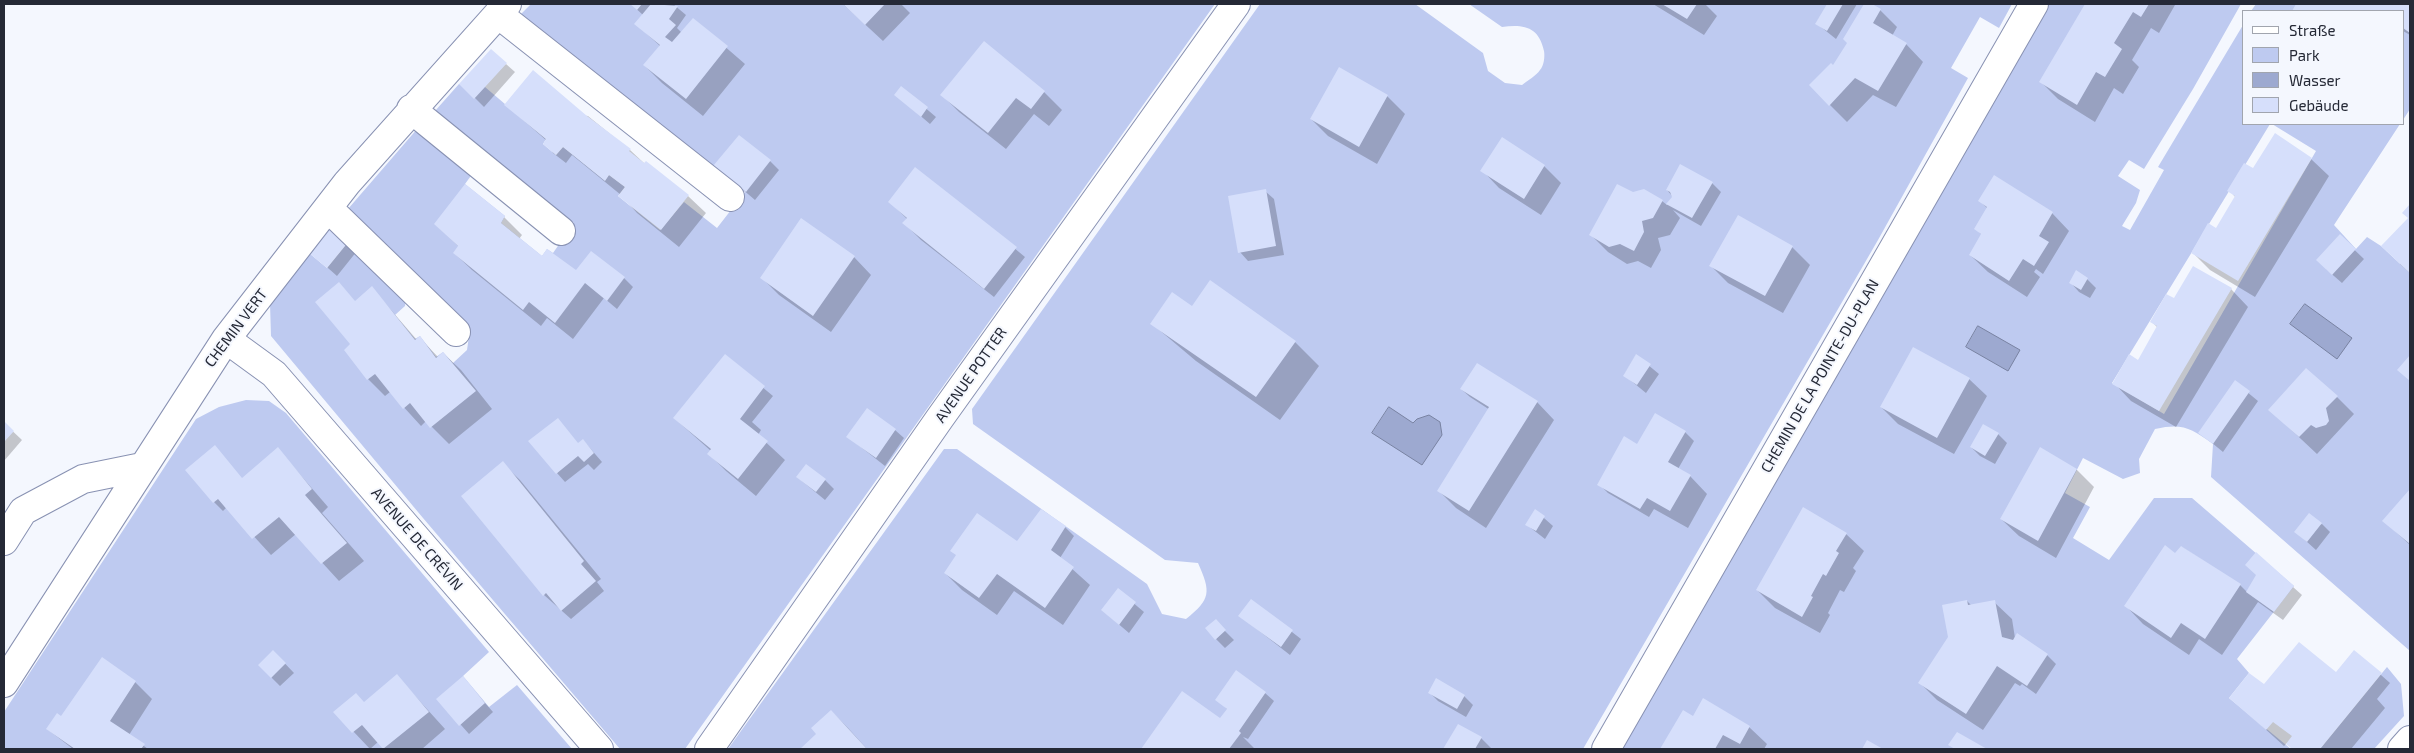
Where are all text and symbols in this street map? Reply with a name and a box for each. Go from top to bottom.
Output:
legend [2242,10,2404,125]
text: Straße [2289,21,2335,39]
text: Park [2289,46,2320,64]
text: Wasser [2289,71,2341,89]
text: Gebäude [2289,96,2348,114]
street label: CHEMIN DE LA POINTE-DU-PLAN [1757,276,1883,476]
street label: CHEMIN VERT [201,285,271,371]
street label: AVENUE POTTER [931,324,1011,426]
street label: AVENUE DE CRÉVIN [367,484,467,594]

